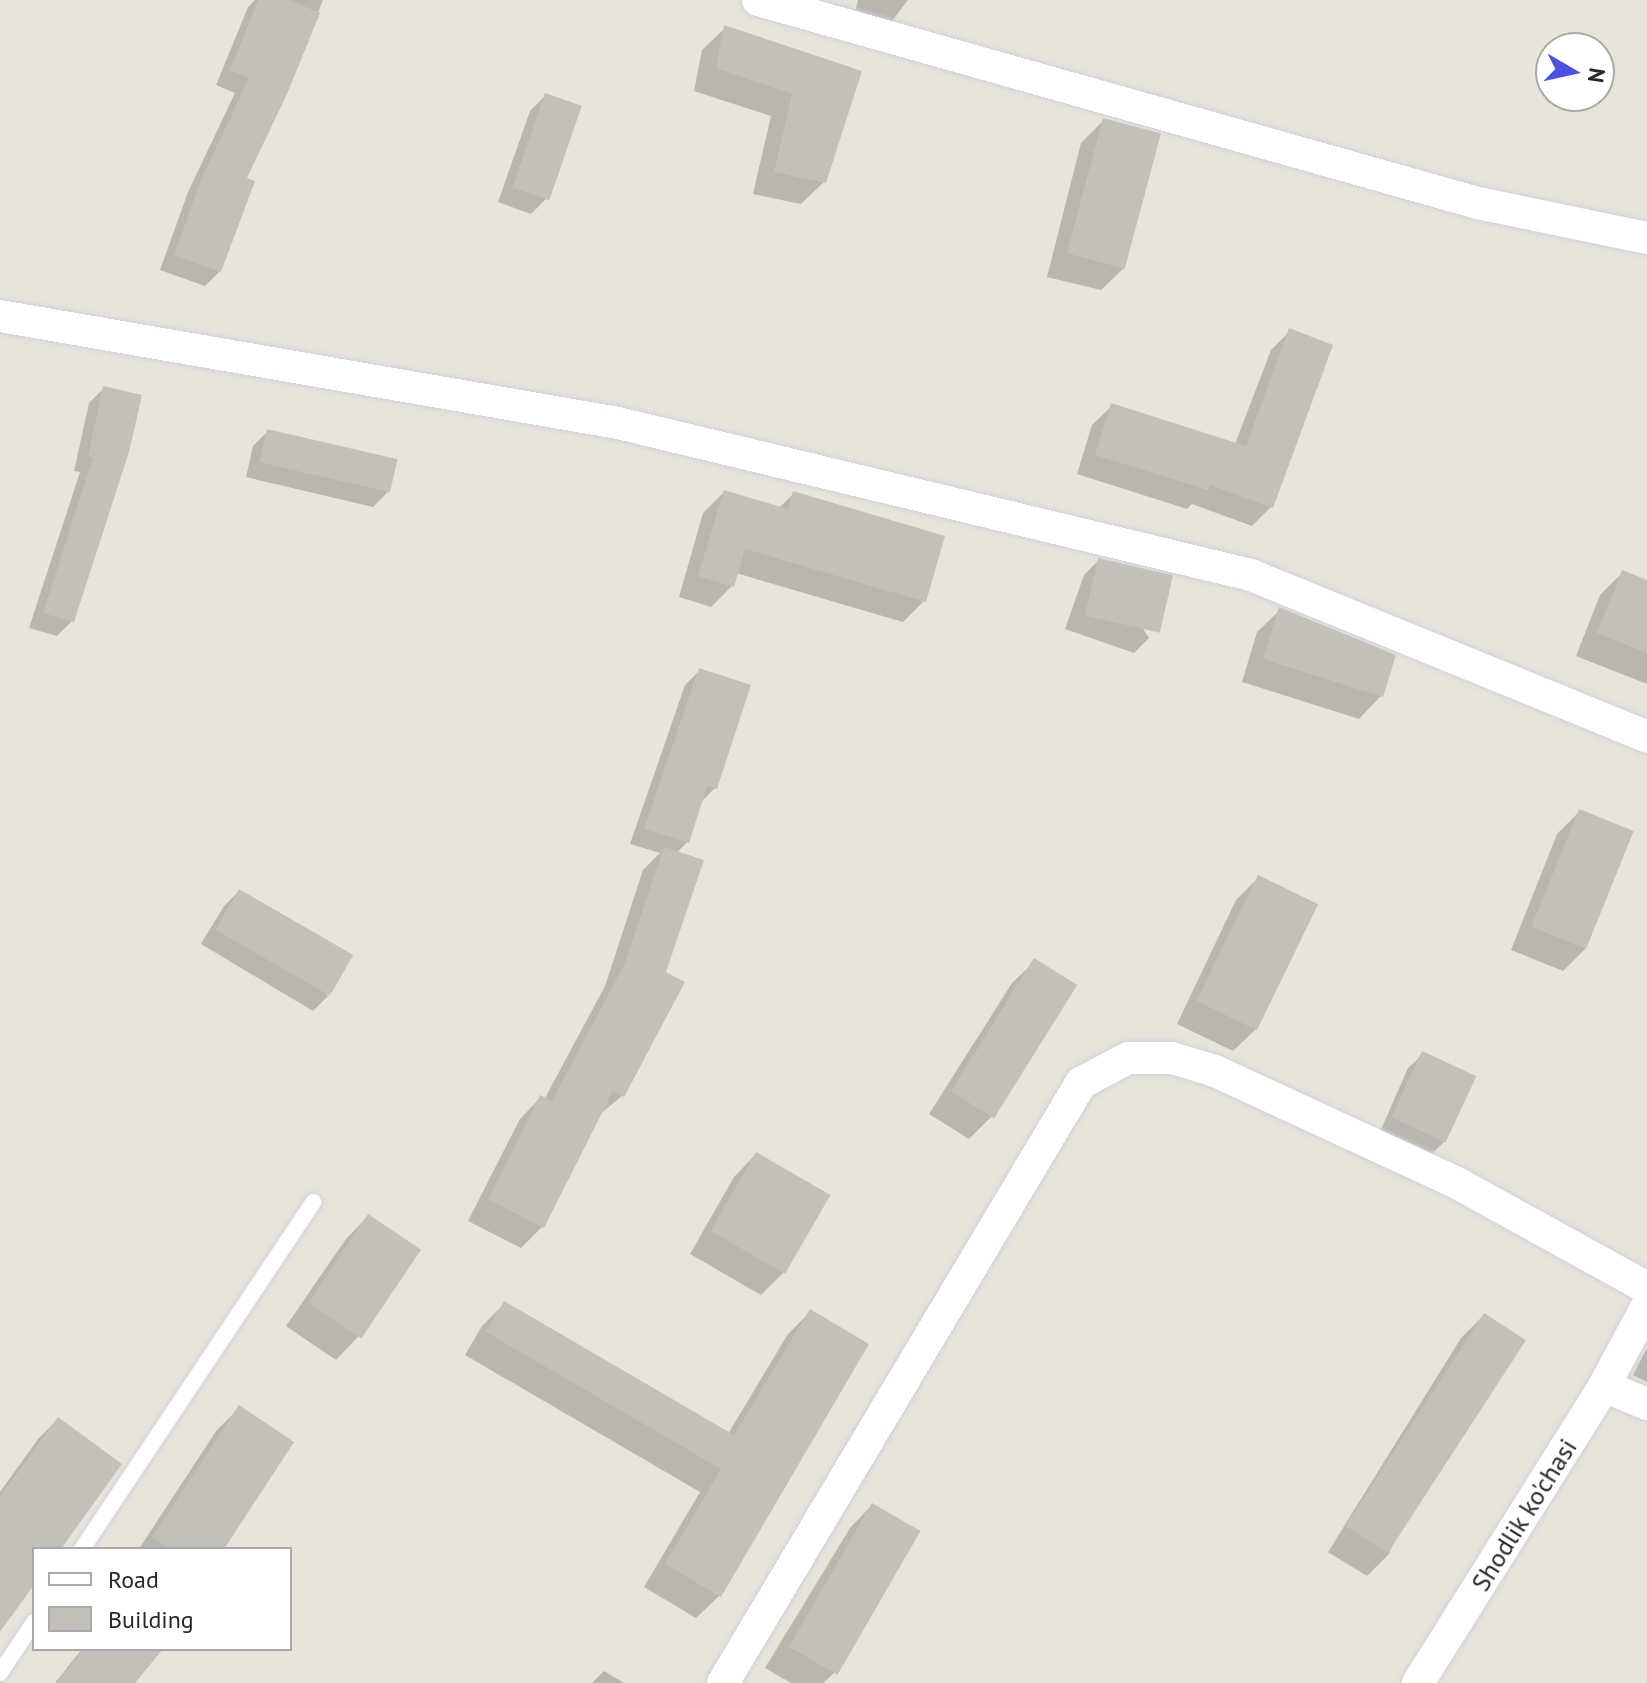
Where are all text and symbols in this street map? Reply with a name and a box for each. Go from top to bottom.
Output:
north arrow [1535,32,1615,112]
text: N [1582,66,1612,85]
street label: Shodlik ko'chasi [1465,1433,1583,1597]
legend [32,1547,292,1651]
text: Road [108,1564,159,1595]
text: Building [108,1604,194,1635]

